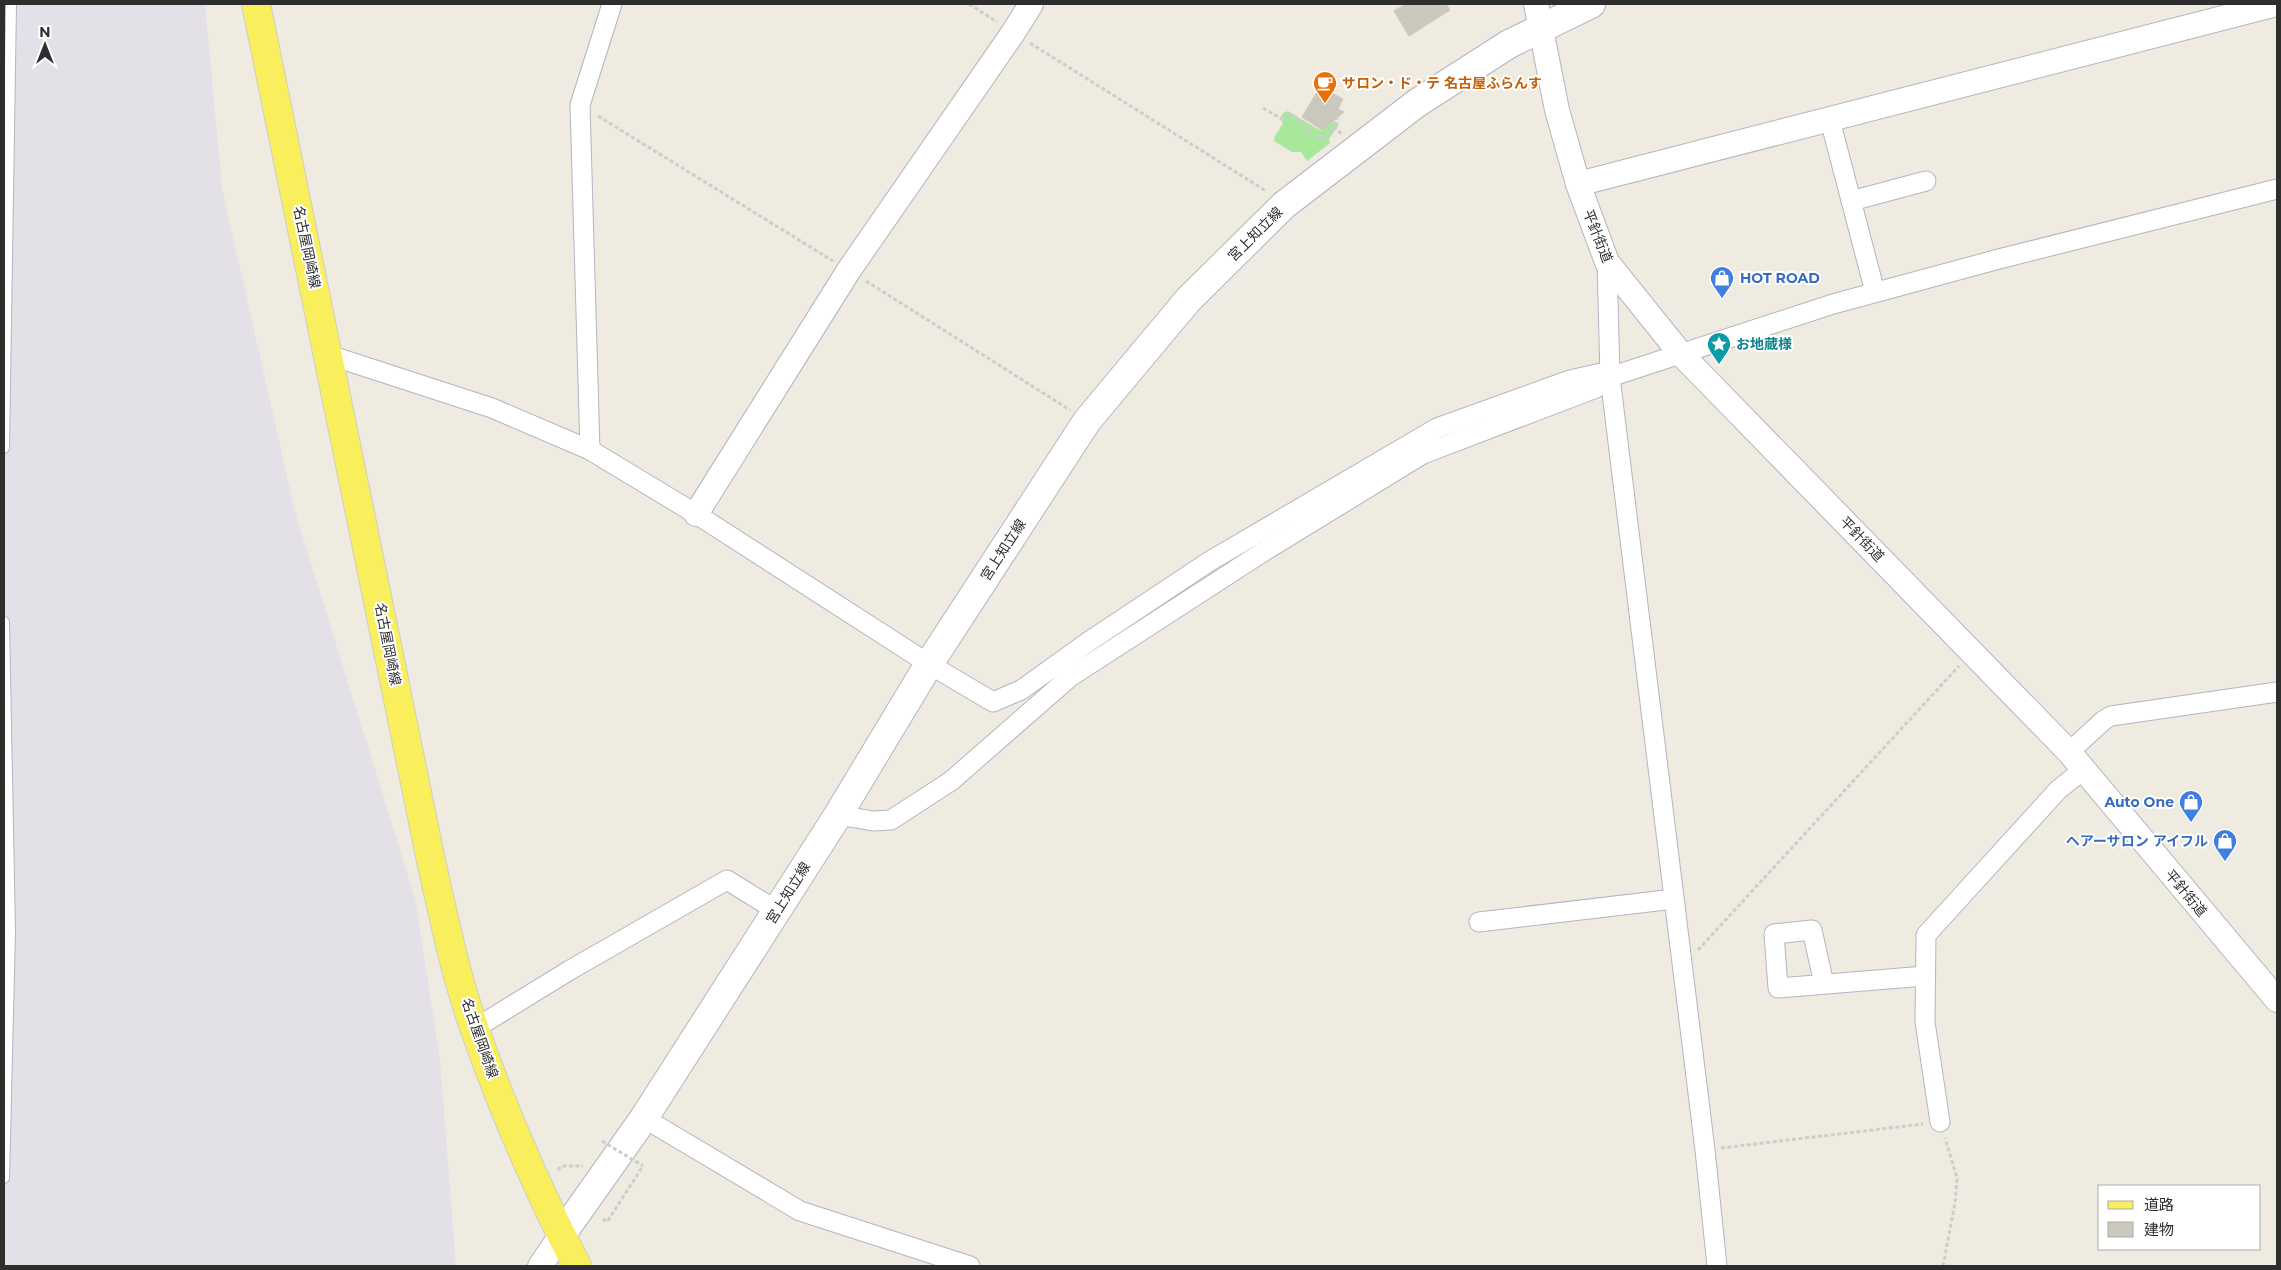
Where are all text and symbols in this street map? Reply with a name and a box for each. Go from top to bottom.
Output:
north arrow [20,20,70,70]
text: N [39,23,51,41]
cafe icon: サロン・ド・テ 名古屋ふらんす [1312,70,1338,104]
place label: サロン・ド・テ 名古屋ふらんす [1342,74,1542,92]
street label: 宮上知立線 [1224,203,1286,265]
street label: 名古屋岡崎線 [289,204,325,290]
street label: 平針街道 [1579,207,1617,265]
shop icon: HOT ROAD [1709,265,1735,299]
place label: HOT ROAD [1740,269,1820,287]
place icon: お地蔵様 [1706,331,1732,365]
place label: お地蔵様 [1736,335,1792,353]
street label: 平針街道 [1836,513,1888,565]
street label: 宮上知立線 [976,516,1030,584]
street label: 名古屋岡崎線 [371,601,405,687]
shop icon: Auto One [2178,789,2204,823]
place label: Auto One [2103,793,2174,811]
shop icon: ヘアーサロン アイフル [2212,828,2238,862]
place label: ヘアーサロン アイフル [2066,832,2208,850]
street label: 宮上知立線 [762,859,814,927]
street label: 平針街道 [2161,866,2211,920]
street label: 名古屋岡崎線 [458,995,502,1081]
legend [2098,1185,2261,1250]
text: 道路 [2144,1195,2174,1214]
text: 建物 [2144,1220,2174,1239]

